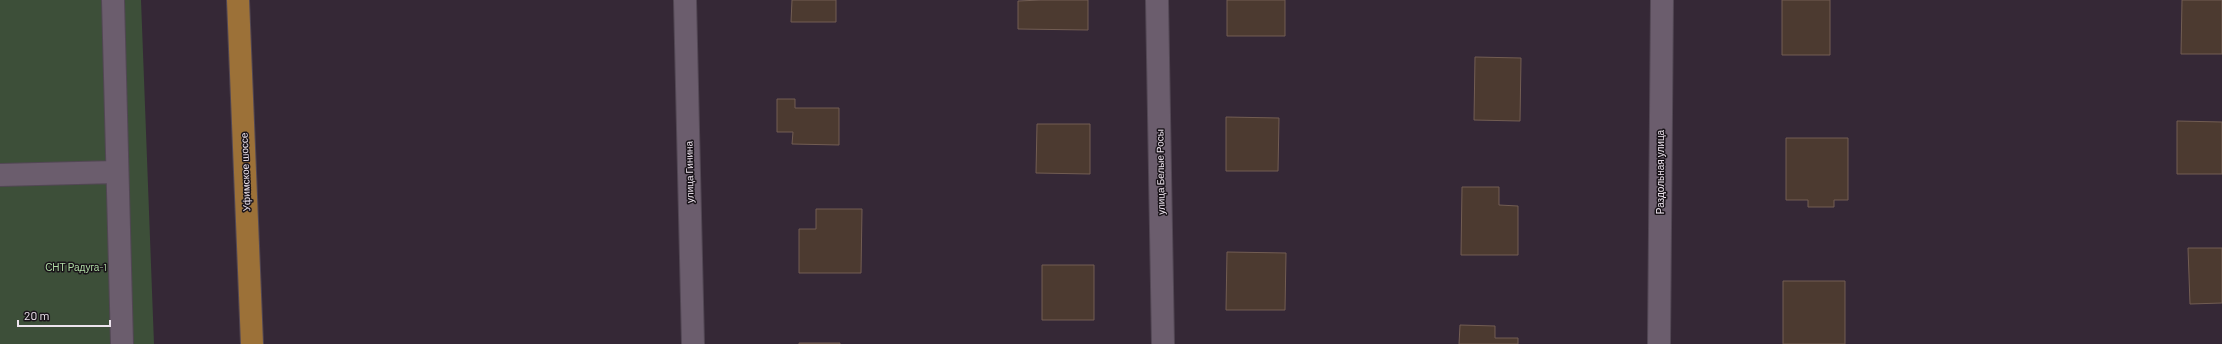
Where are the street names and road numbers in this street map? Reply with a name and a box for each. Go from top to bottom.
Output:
street label: улица Белые Росы [1153,129,1167,215]
street label: Раздольная улица [1654,129,1666,214]
street label: Уфимское шоссе [238,132,252,212]
street label: улица Гинина [682,140,696,203]

